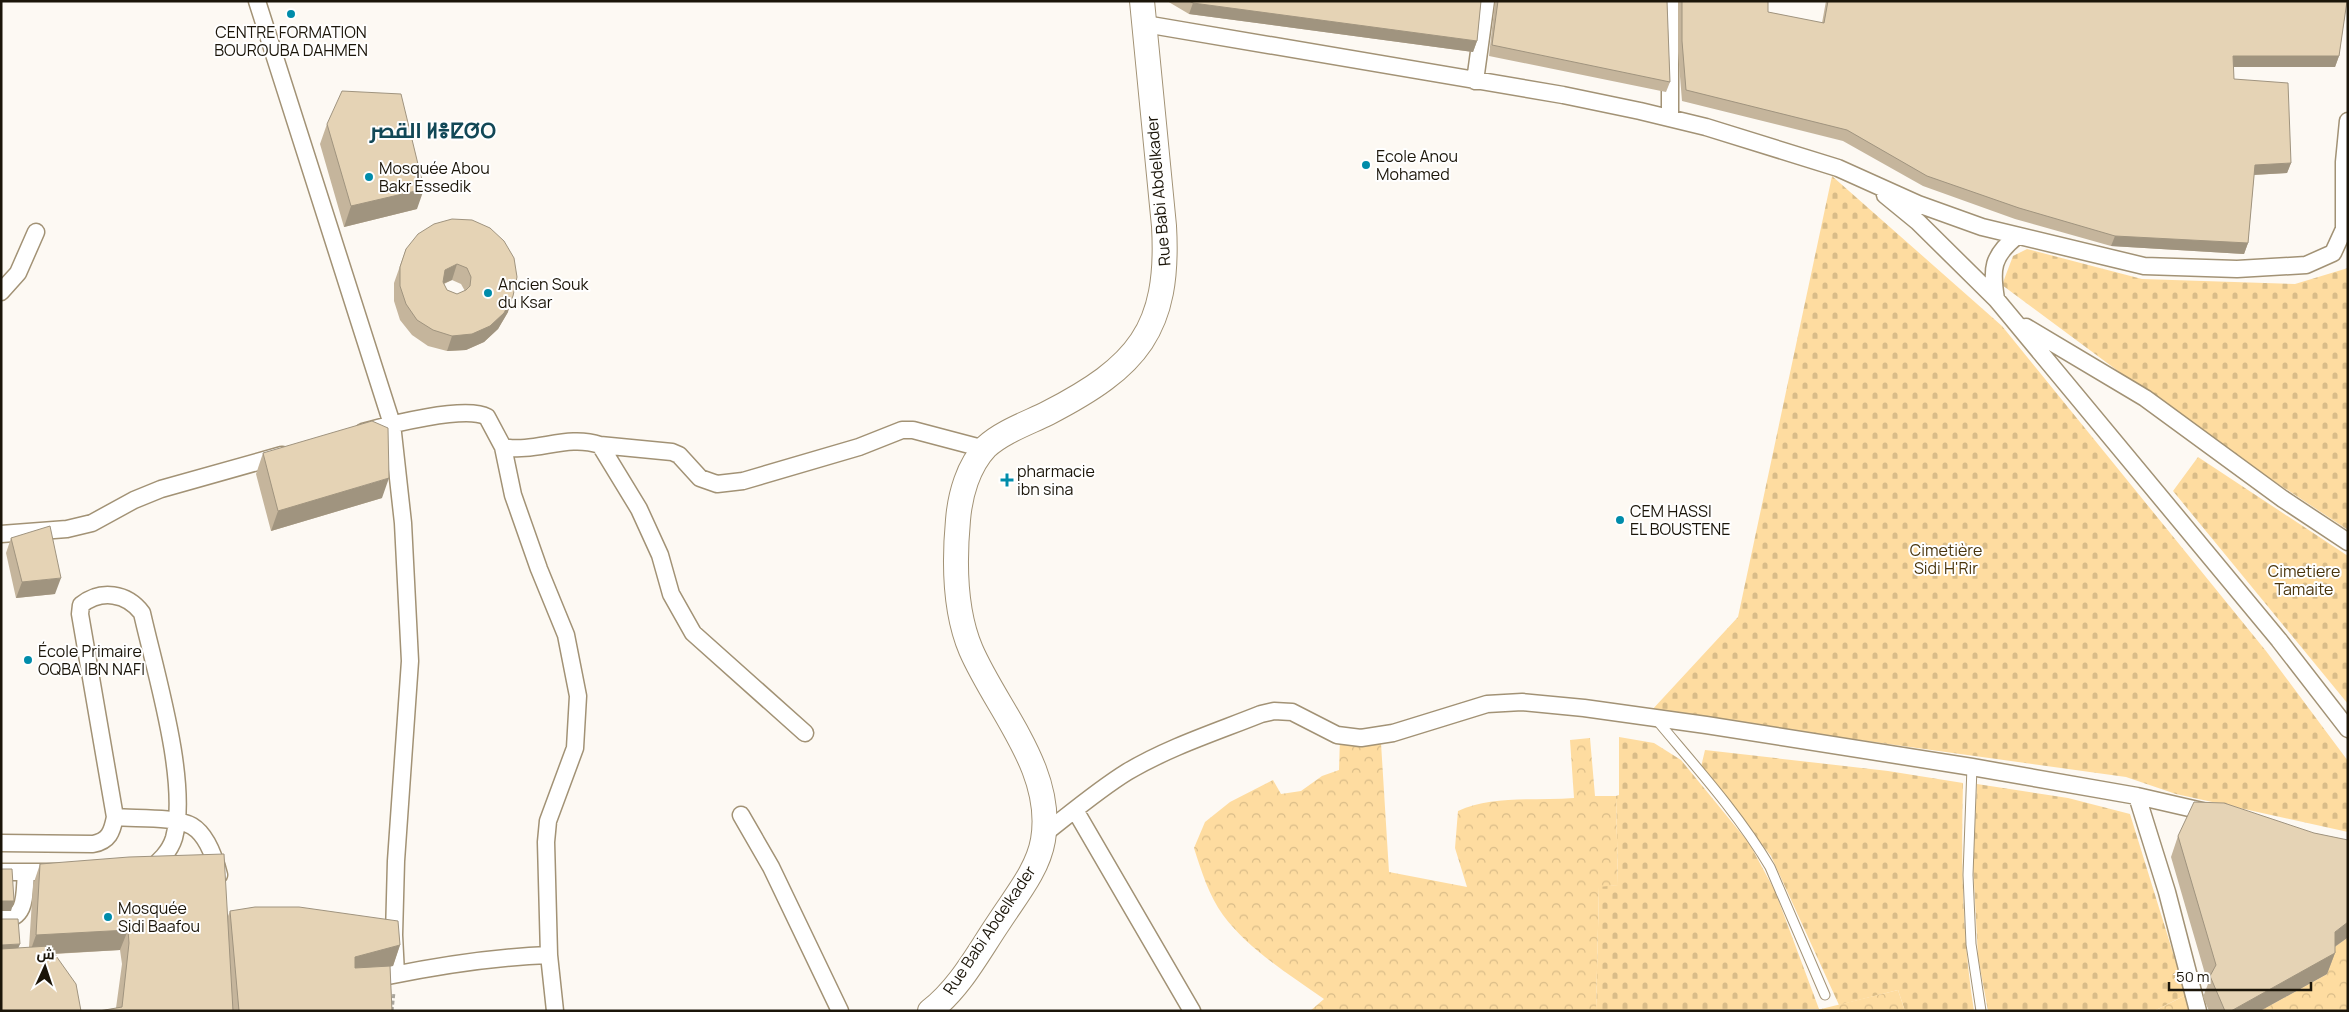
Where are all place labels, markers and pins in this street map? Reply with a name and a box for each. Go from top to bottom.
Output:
marker: CENTRE FORMATION BOUROUBA DAHMEN [285,8,297,20]
place label: CENTRE FORMATION BOUROUBA DAHMEN [214,21,368,61]
place label: Ecole Anou Mohamed [1376,145,1458,185]
place label: Mosquée Abou Bakr Essedik [379,157,490,197]
marker: Ecole Anou Mohamed [1360,159,1372,171]
marker: Mosquée Abou Bakr Essedik [363,171,375,183]
place label: Ancien Souk du Ksar [498,273,590,313]
marker: Ancien Souk du Ksar [482,287,494,299]
place label: pharmacie ibn sina [1017,460,1095,500]
marker: pharmacie ibn sina [1001,474,1013,486]
place label: CEM HASSI EL BOUSTENE [1630,500,1730,540]
marker: CEM HASSI EL BOUSTENE [1614,514,1626,526]
place label: École Primaire OQBA IBN NAFI [38,640,145,680]
marker: École Primaire OQBA IBN NAFI [22,654,34,666]
place label: Mosquée Sidi Baafou [118,897,200,937]
marker: Mosquée Sidi Baafou [102,911,114,923]

